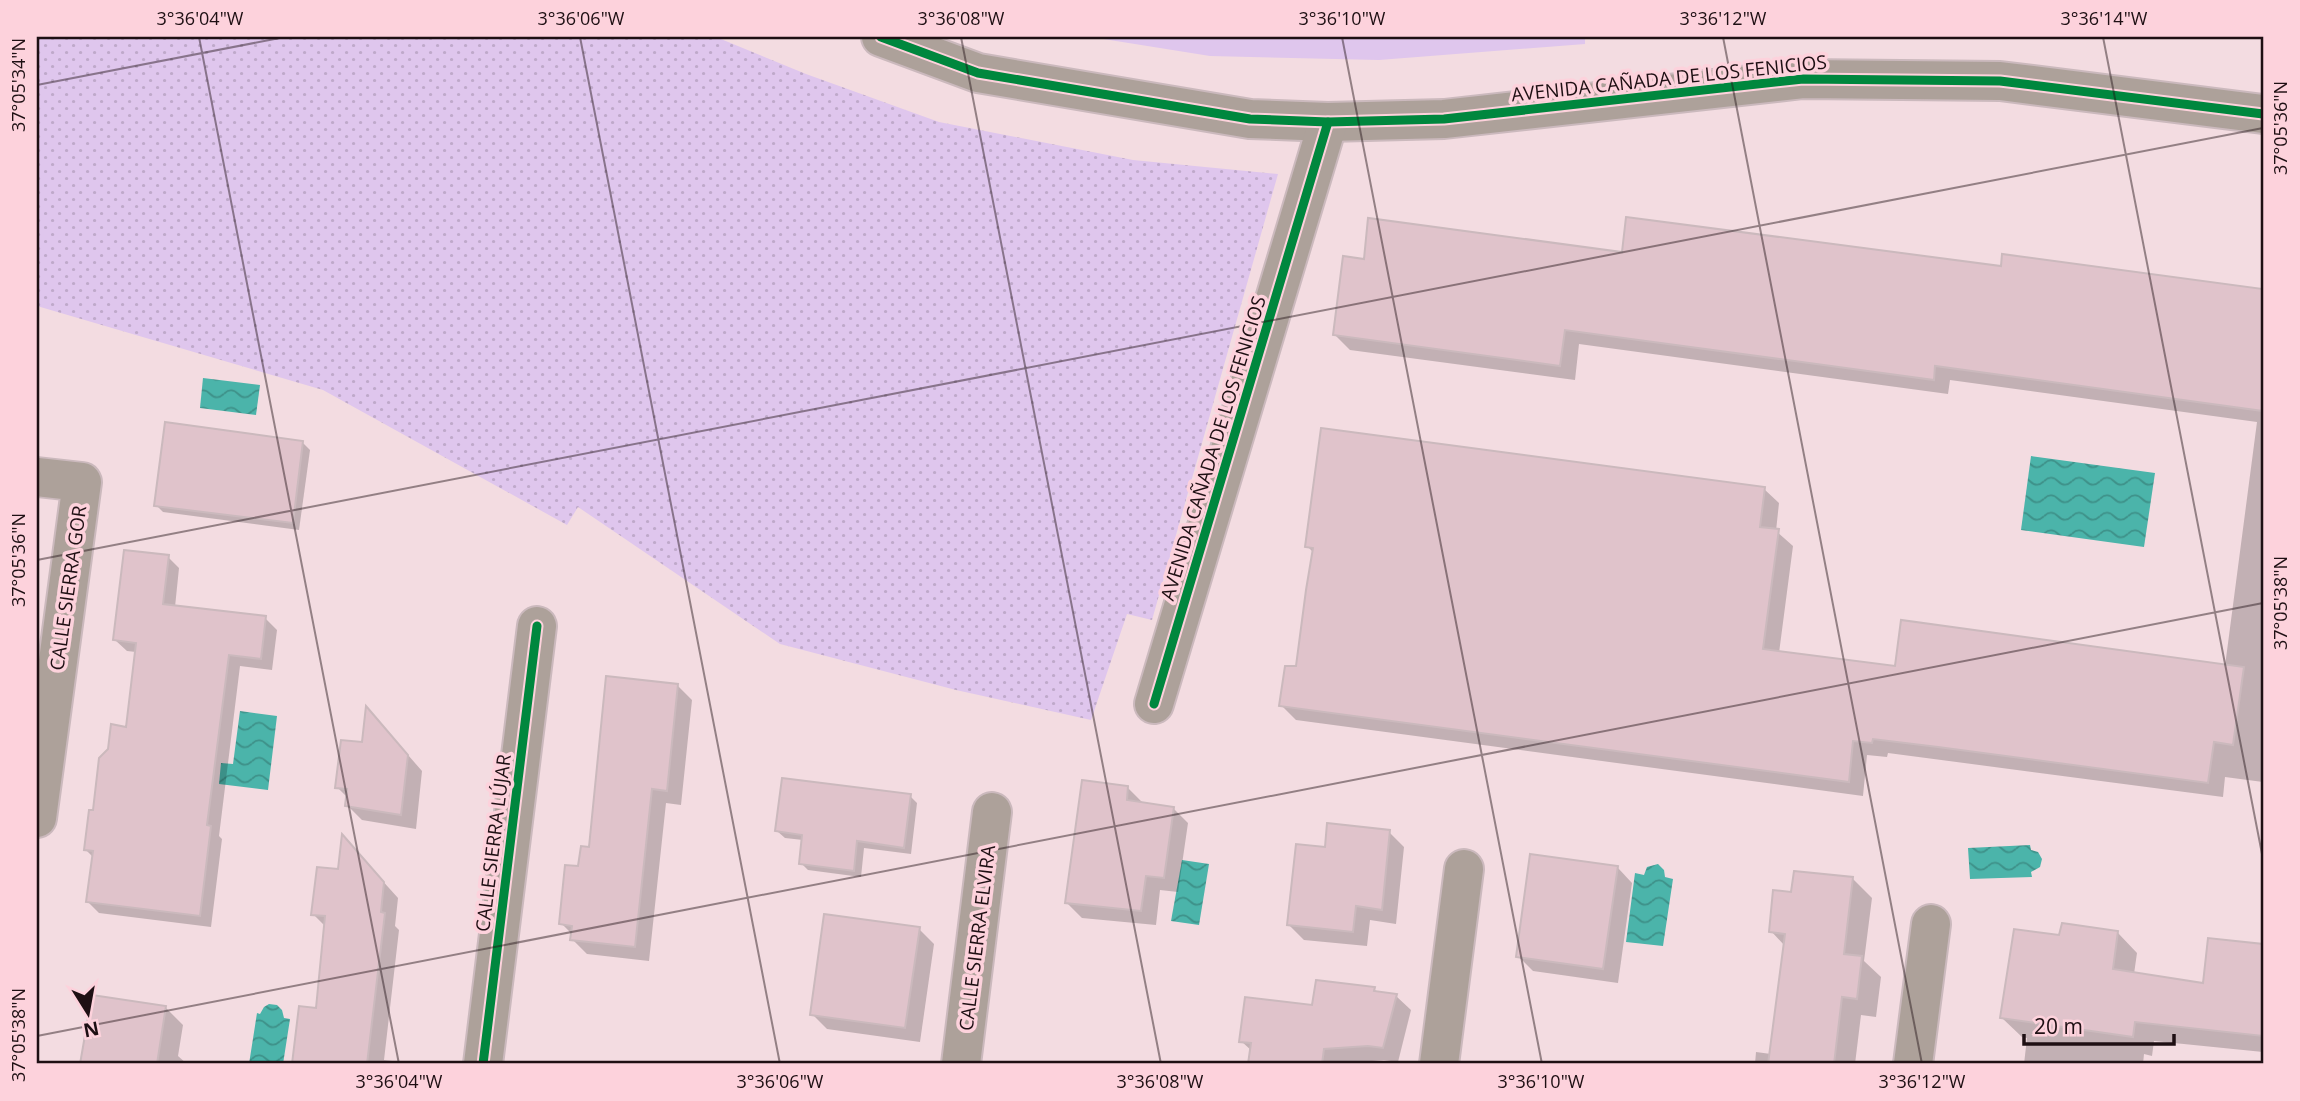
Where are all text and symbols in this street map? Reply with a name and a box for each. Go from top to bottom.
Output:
text: 3°36'04"W [157,6,244,30]
text: 3°36'06"W [538,6,625,30]
text: 3°36'08"W [918,6,1005,30]
text: 3°36'10"W [1299,6,1386,30]
text: 3°36'12"W [1680,6,1767,30]
text: 3°36'14"W [2061,6,2148,30]
text: 37°05'34"N [6,38,30,132]
street label: AVENIDA CAÑADA DE LOS FENICIOS [1510,49,1828,107]
text: 37°05'36"N [2268,81,2292,175]
street label: AVENIDA CAÑADA DE LOS FENICIOS [1154,293,1272,603]
street label: CALLE SIERRA GOR [44,504,92,672]
text: 37°05'36"N [6,513,30,607]
text: 37°05'38"N [2268,556,2292,650]
street label: CALLE SIERRA LÚJAR [469,753,517,933]
street label: CALLE SIERRA ELVIRA [953,844,1001,1032]
north arrow [52,978,122,1048]
text: 37°05'38"N [6,988,30,1082]
scale bar [2024,1003,2174,1047]
text: 20 m [2034,1012,2083,1040]
text: N [81,1015,101,1044]
text: 3°36'04"W [356,1069,443,1093]
text: 3°36'06"W [737,1069,824,1093]
text: 3°36'08"W [1117,1069,1204,1093]
text: 3°36'10"W [1498,1069,1585,1093]
text: 3°36'12"W [1879,1069,1966,1093]

